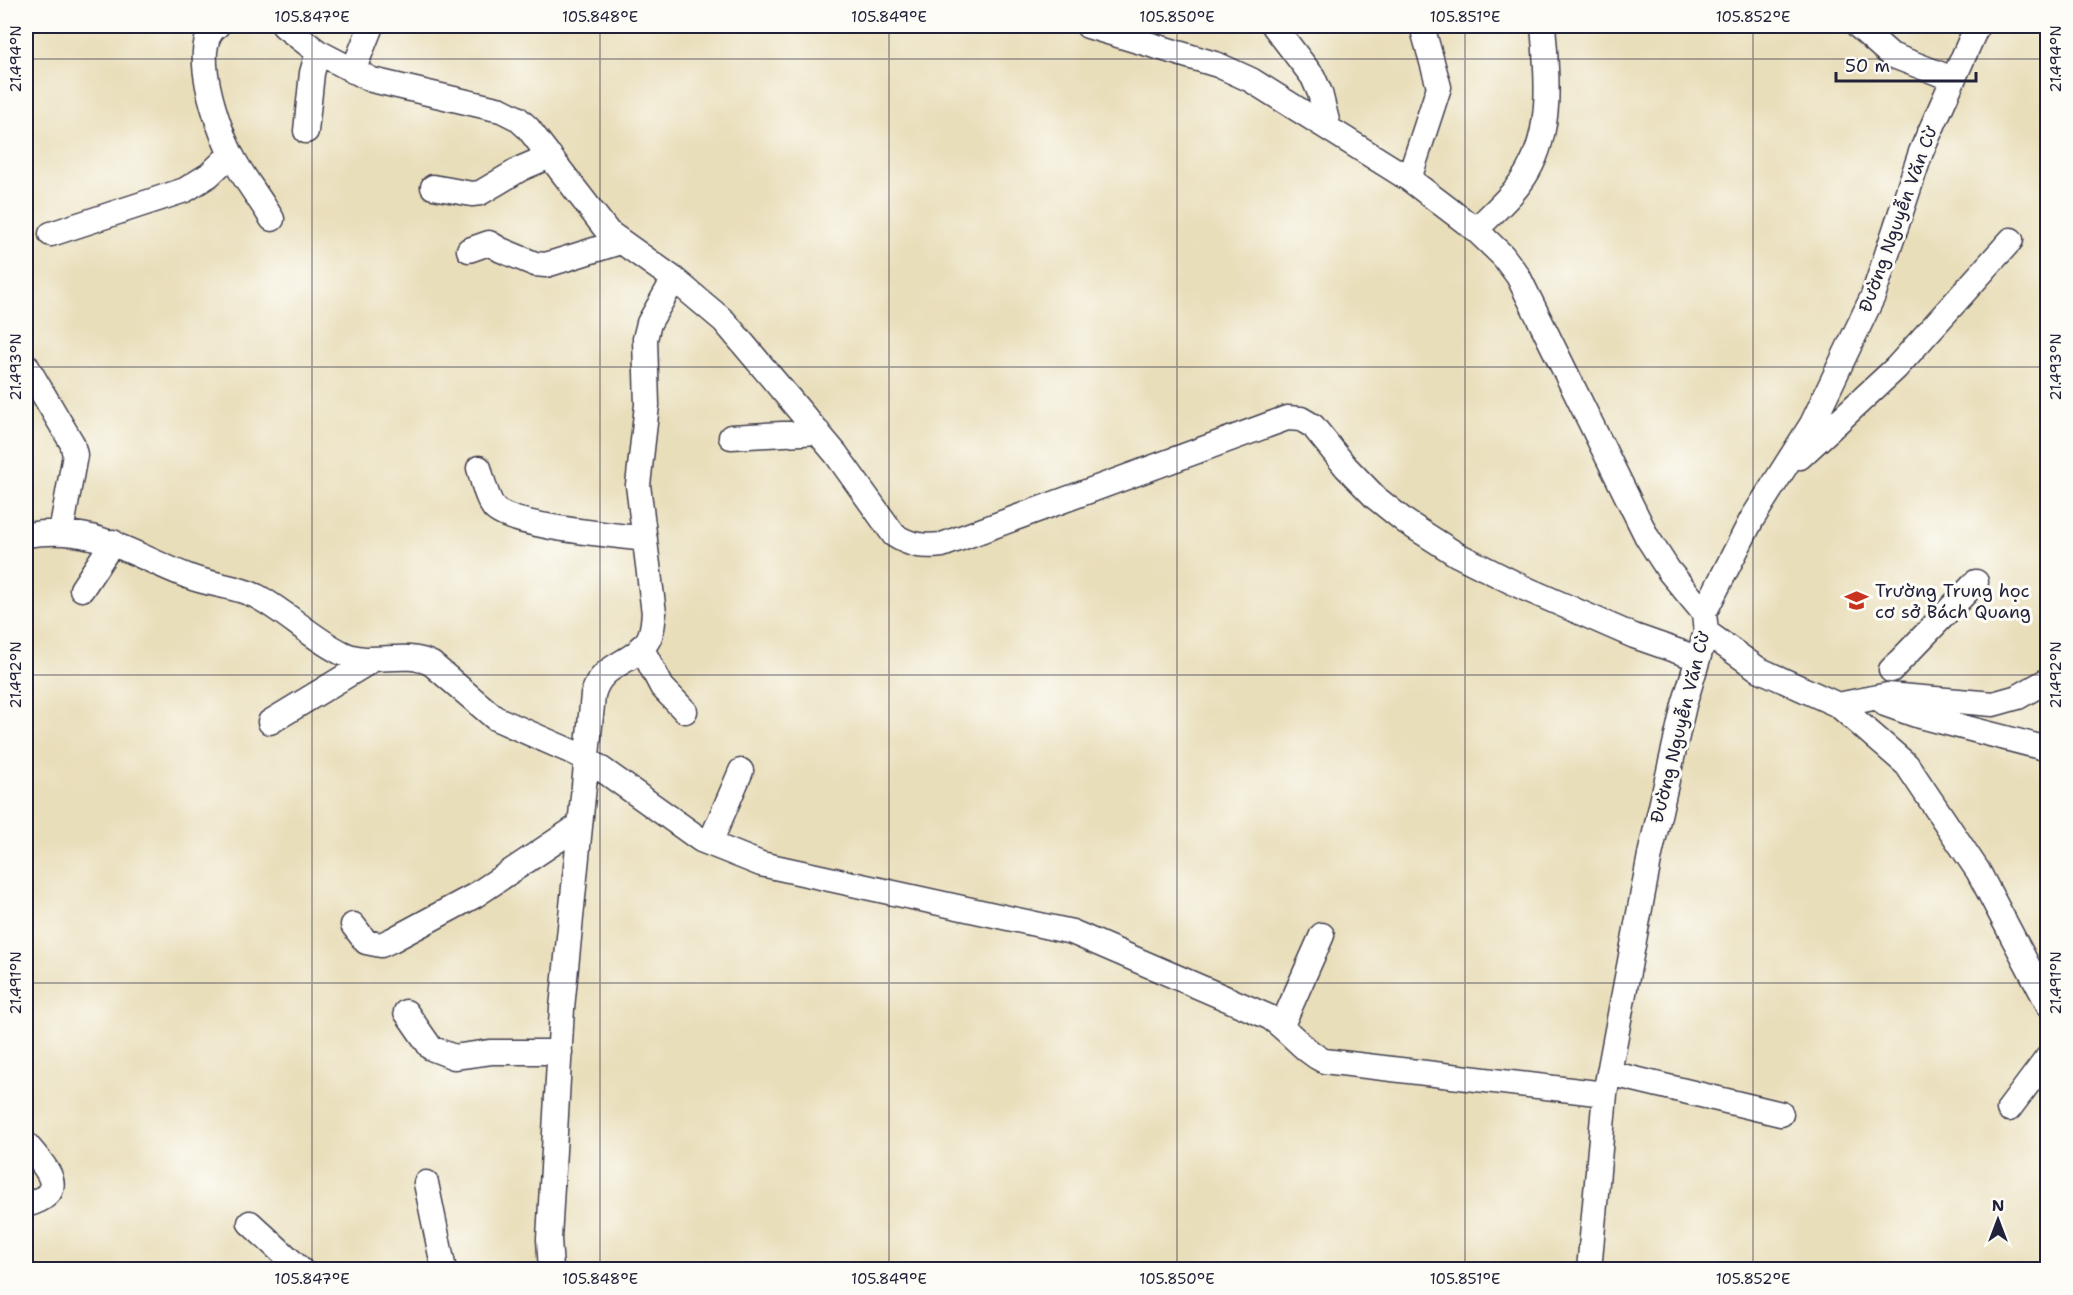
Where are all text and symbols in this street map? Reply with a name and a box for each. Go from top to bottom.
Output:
text: 105.847°E [274,7,350,27]
text: 105.848°E [562,7,638,27]
text: 105.849°E [851,7,927,27]
text: 105.850°E [1139,7,1215,27]
text: 105.851°E [1430,7,1500,27]
text: 105.852°E [1716,7,1790,27]
text: 21.494°N [6,25,26,93]
text: 21.494°N [2046,25,2066,93]
scale bar [1836,45,1976,83]
text: 50 m [1845,54,1890,78]
street label: Đường Nguyễn Văn Cừ [1853,122,1943,316]
text: 21.493°N [6,333,26,401]
text: 21.493°N [2046,333,2066,401]
place label: Trường Trung học cơ sở Bách Quang [1875,579,2031,624]
school or university icon: Trường Trung học cơ sở Bách Quang [1844,588,1870,614]
street label: Đường Nguyễn Văn Cừ [1645,628,1716,825]
text: 21.492°N [6,641,26,709]
text: 21.492°N [2046,641,2066,709]
text: 21.491°N [6,951,26,1015]
text: 21.491°N [2046,951,2066,1015]
north arrow [1968,1190,2028,1250]
text: N [1992,1195,2004,1216]
text: 105.847°E [274,1269,350,1289]
text: 105.848°E [562,1269,638,1289]
text: 105.849°E [851,1269,927,1289]
text: 105.850°E [1139,1269,1215,1289]
text: 105.851°E [1430,1269,1500,1289]
text: 105.852°E [1716,1269,1790,1289]

